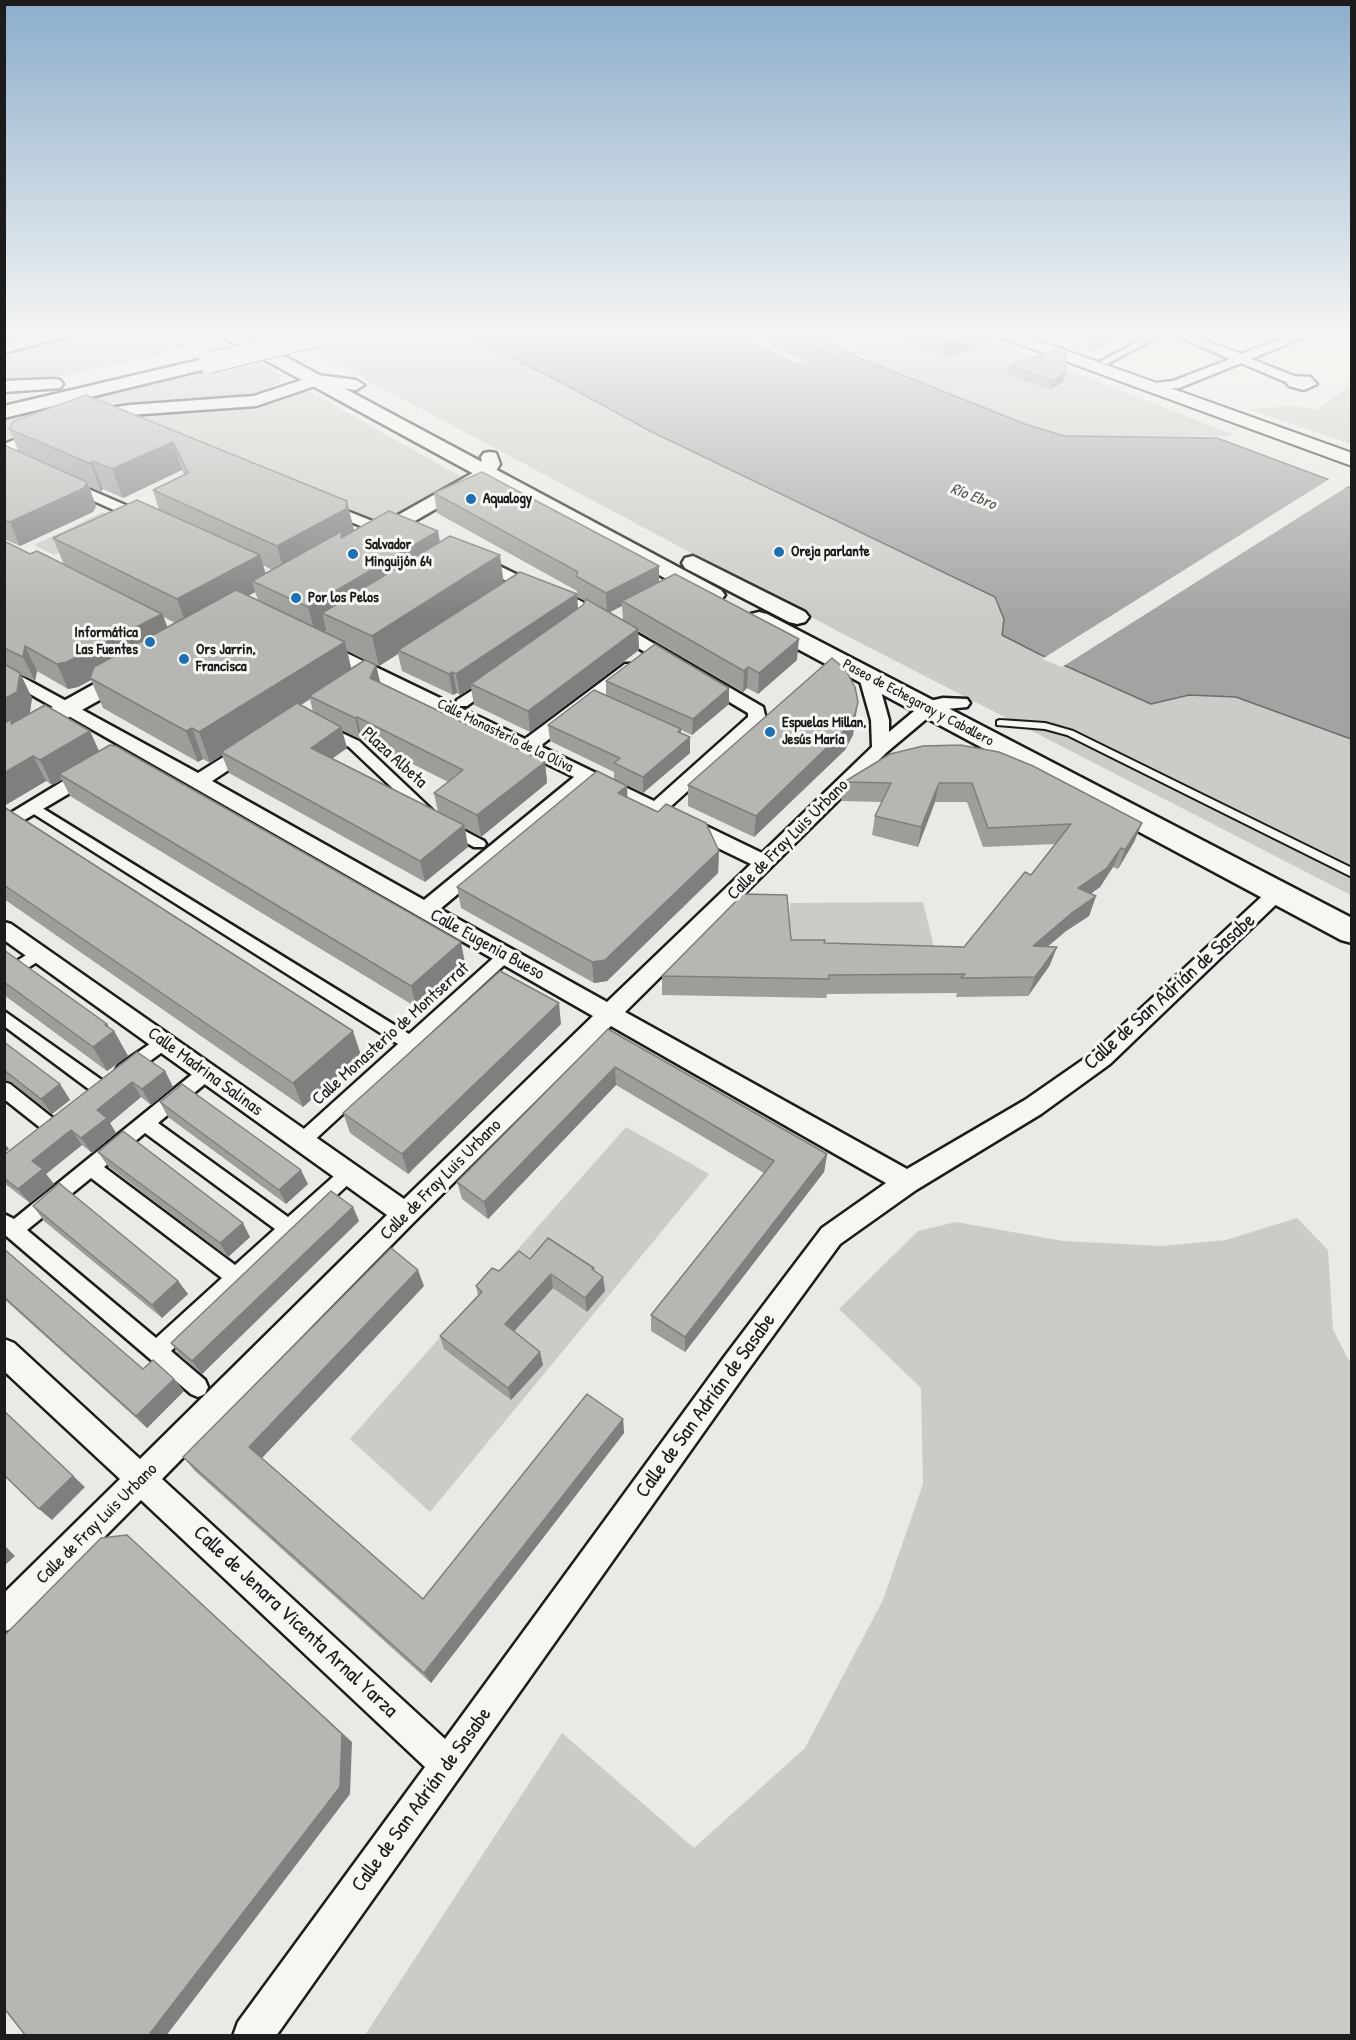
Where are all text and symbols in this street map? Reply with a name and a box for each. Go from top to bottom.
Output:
water label: Río Ebro [948,480,998,514]
place label: Aqualogy [483,490,532,508]
marker: Aqualogy [464,492,478,506]
place label: Salvador Minguijón 64 [365,536,432,571]
place label: Oreja parlante [791,543,870,561]
marker: Oreja parlante [772,545,786,559]
marker: Salvador Minguijón 64 [346,547,360,561]
place label: Por los Pelos [308,589,379,607]
marker: Por los Pelos [289,591,303,605]
place label: Informática Las Fuentes [74,624,138,659]
marker: Informática Las Fuentes [143,635,157,649]
place label: Ors Jarrin, Francisca [196,641,255,676]
marker: Ors Jarrin, Francisca [177,652,191,666]
street label: Paseo de Echegaray y Caballero [839,655,997,751]
street label: Calle Monasterio de la Oliva [434,695,576,777]
place label: Espuelas Millan, Jesús María [782,714,866,749]
street label: Plaza Albeta [357,723,431,793]
marker: Espuelas Millan, Jesús María [763,725,777,739]
street label: Calle de Fray Luis Urbano [723,775,853,905]
street label: Calle Eugenia Bueso [426,905,548,985]
street label: Calle de San Adrián de Sasabe [1079,908,1261,1076]
street label: Calle Monasterio de Montserrat [308,958,474,1110]
street label: Calle Madrina Salinas [143,1023,267,1121]
street label: Calle de Fray Luis Urbano [376,1115,506,1245]
street label: Calle de San Adrián de Sasabe [631,1309,781,1503]
street label: Calle de Fray Luis Urbano [32,1459,162,1589]
street label: Calle de Jenara Vicenta Arnal Yarza [188,1521,402,1723]
street label: Calle de San Adrián de Sasabe [347,1703,497,1897]

